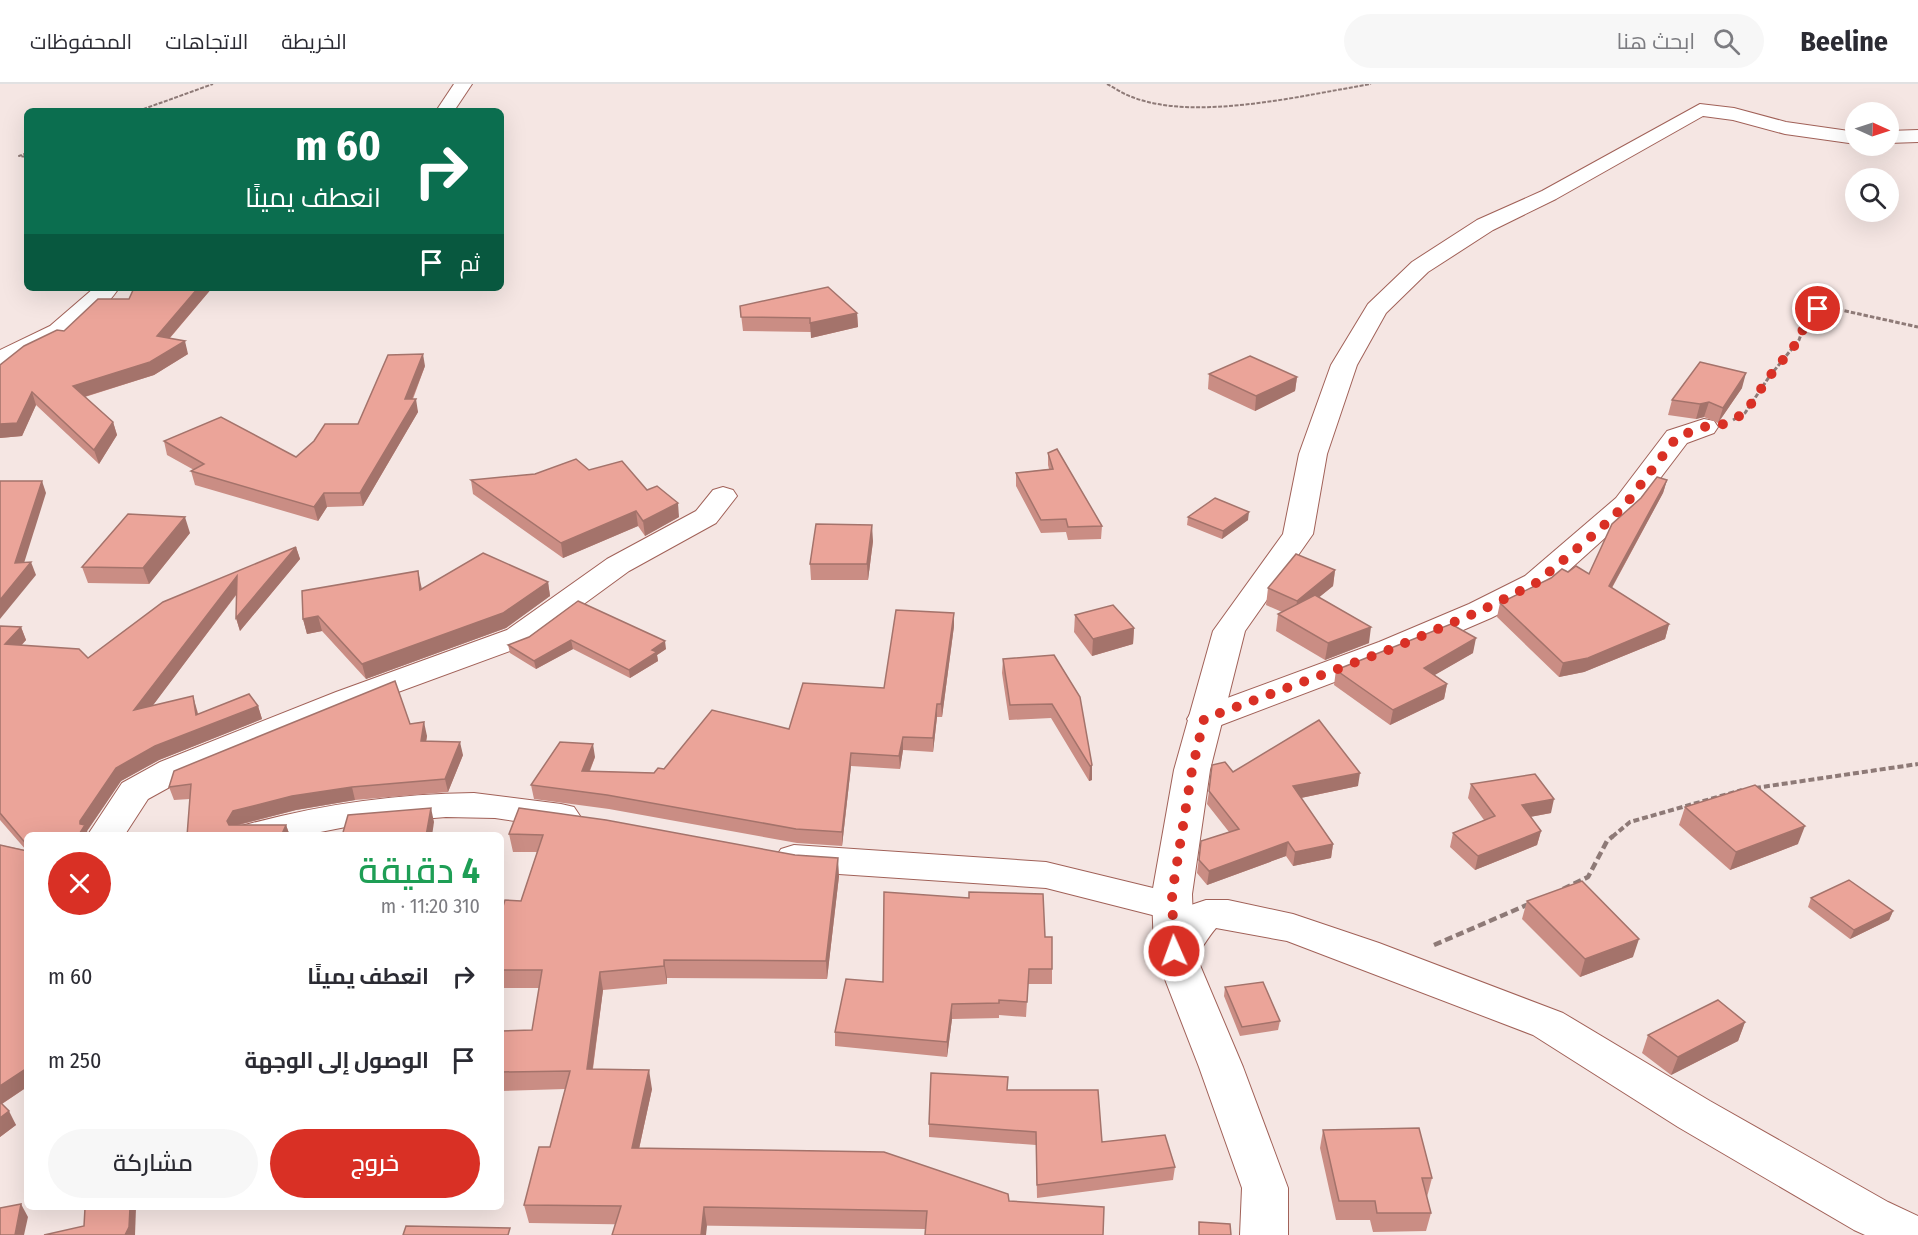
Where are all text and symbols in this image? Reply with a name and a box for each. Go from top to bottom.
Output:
search box [1344,14,1764,68]
icon: search [1710,25,1743,58]
text: Beeline [1800,25,1888,58]
text: ابحث هنا [1617,28,1695,55]
text: المحفوظات [30,29,132,55]
text: الاتجاهات [165,29,248,55]
text: الخريطة [281,29,347,55]
north arrow [1845,102,1899,156]
map controls [1845,102,1899,222]
text: 60 m [295,121,381,171]
icon: right [402,132,480,210]
button: search [1845,168,1899,222]
text: انعطف يمينًا [245,182,381,214]
icon: arrive [415,246,448,279]
text: ثم [460,250,480,277]
pin [1792,283,1843,334]
icon: arrive [1801,292,1834,325]
text: 4 دقيقة [358,849,480,893]
button: close [48,852,111,915]
text: 310 m · 11:20 [381,894,480,918]
position arrow [1142,919,1206,983]
icon: right [447,960,480,993]
text: 60 m [48,963,92,990]
text: انعطف يمينًا [307,963,429,990]
icon: arrive [447,1044,480,1077]
text: 250 m [48,1047,101,1074]
text: الوصول إلى الوجهة [245,1047,429,1074]
button: مشاركة [48,1129,258,1198]
button: خروج [270,1129,480,1198]

